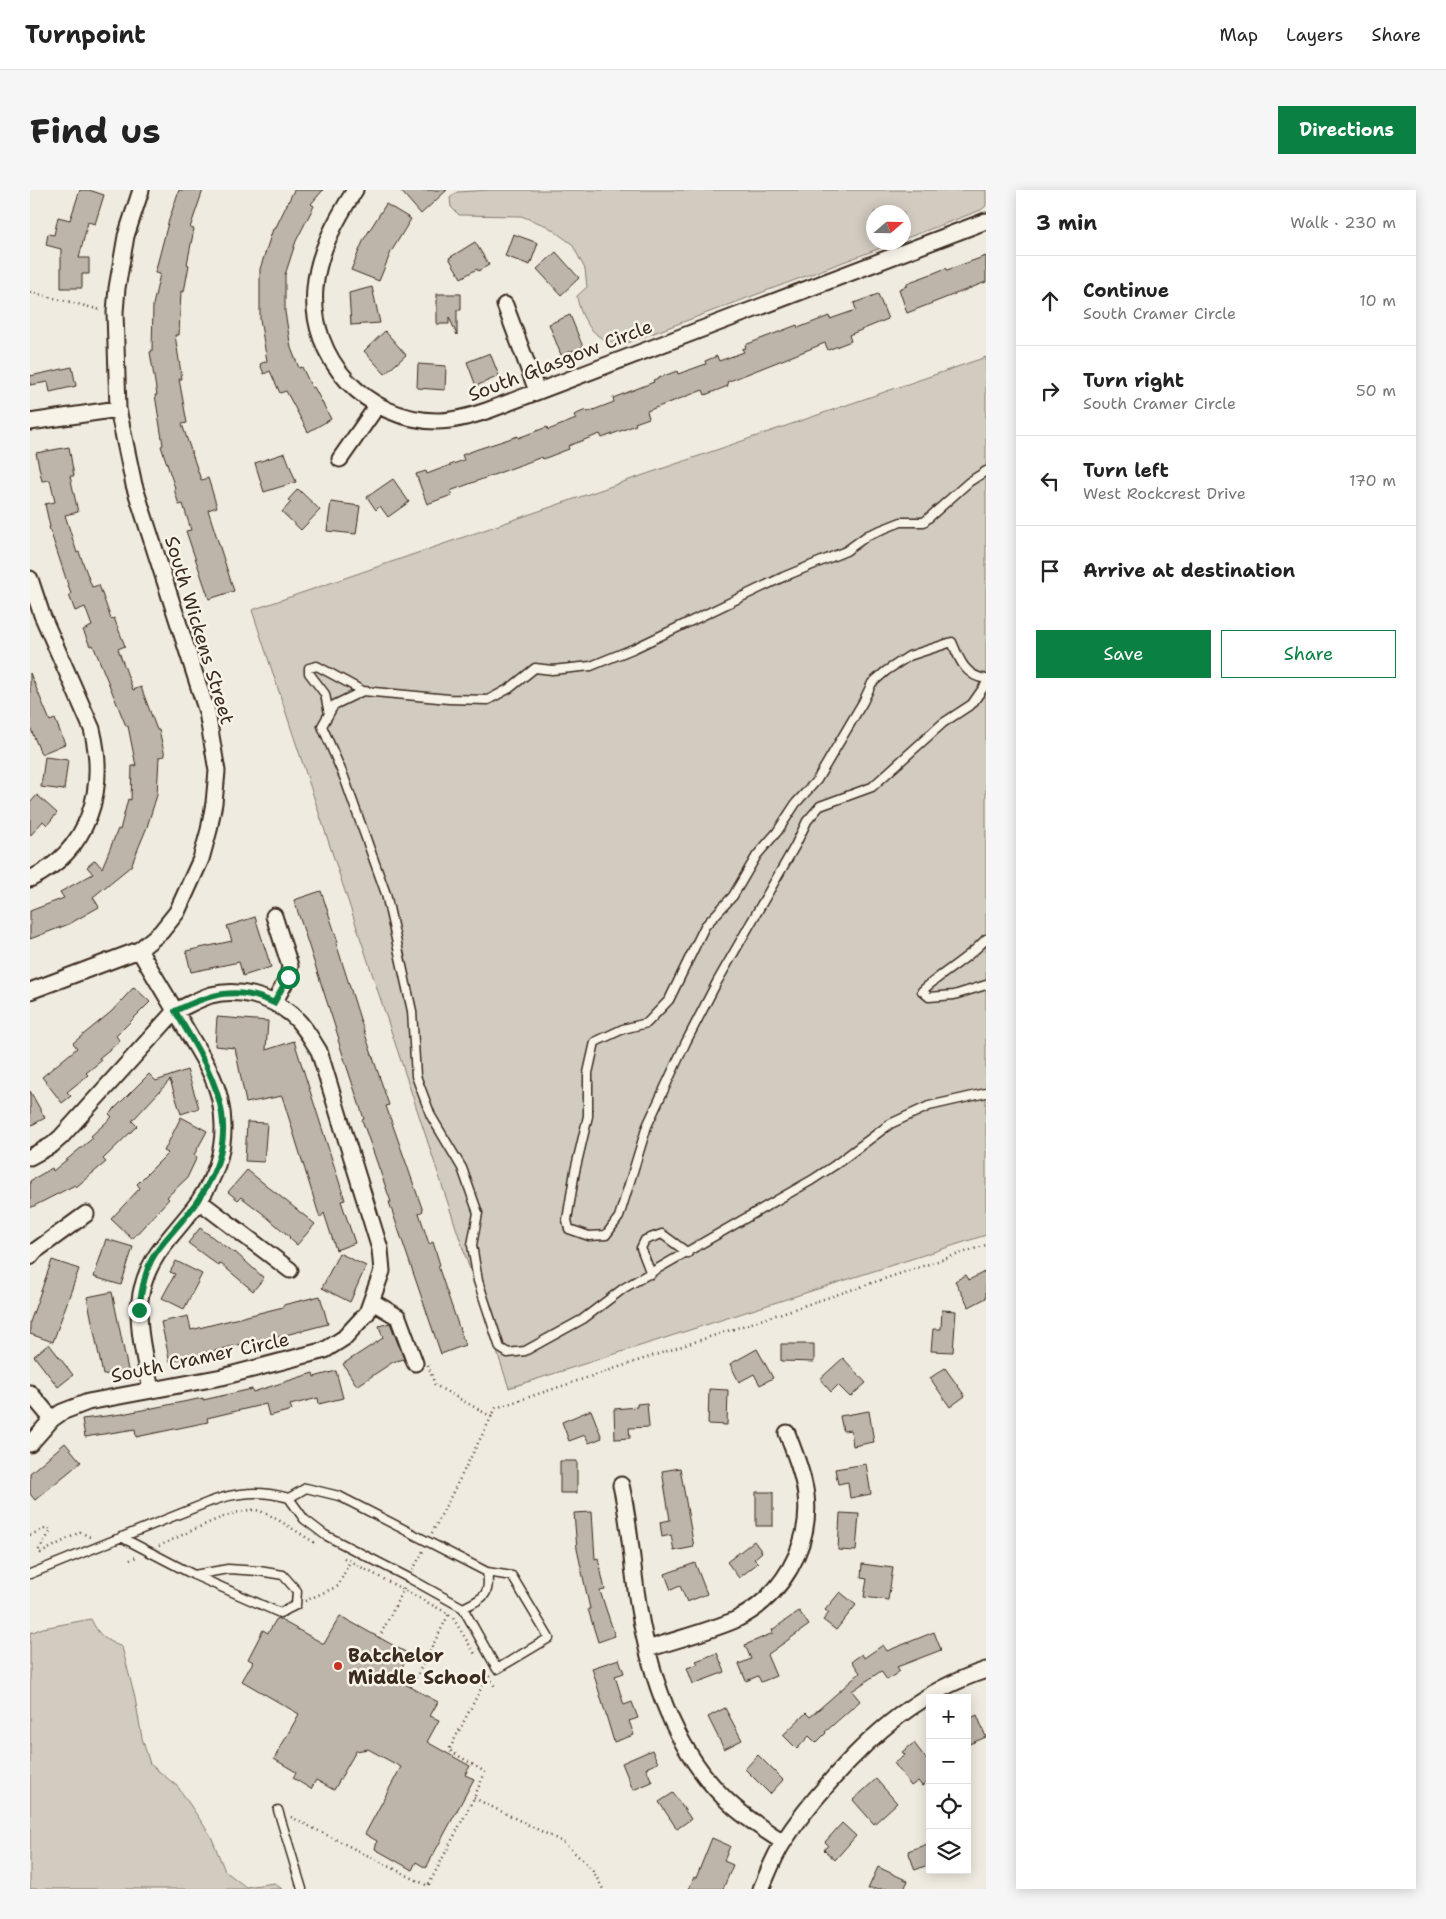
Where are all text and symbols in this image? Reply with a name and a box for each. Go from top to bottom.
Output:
text: Turnpoint [25,19,146,51]
text: Map [1220,23,1258,47]
text: Layers [1286,23,1343,47]
text: Share [1371,23,1421,47]
button: Directions [1278,106,1416,154]
text: Find us [30,107,161,154]
north arrow [866,205,911,250]
text: 3 min [1036,209,1097,237]
text: Walk · 230 m [1290,212,1396,233]
text: Continue [1083,278,1169,303]
icon: ahead [1036,287,1064,315]
text: 10 m [1359,290,1396,311]
text: South Cramer Circle [1083,303,1236,324]
street label: South Glasgow Circle [464,314,656,407]
text: Turn right [1083,368,1184,393]
icon: right [1036,377,1064,405]
text: 50 m [1356,380,1396,401]
text: South Cramer Circle [1083,393,1236,414]
text: Turn left [1083,458,1169,483]
icon: left [1036,467,1064,495]
text: 170 m [1349,470,1396,491]
text: West Rockcrest Drive [1083,483,1246,504]
street label: South Wickens Street [159,533,240,727]
icon: arrive [1036,557,1064,585]
text: Arrive at destination [1083,558,1295,583]
button: Save [1036,630,1211,678]
button: Share [1221,630,1396,678]
route start [277,966,300,989]
route end [128,1299,151,1322]
street label: South Cramer Circle [109,1326,292,1389]
place label: Batchelor Middle School [348,1643,488,1690]
marker: Batchelor Middle School [332,1660,344,1672]
map controls [926,1694,971,1874]
button: + [926,1694,971,1739]
button: − [926,1739,971,1784]
button: locate [926,1784,971,1829]
button: layers [926,1829,971,1874]

